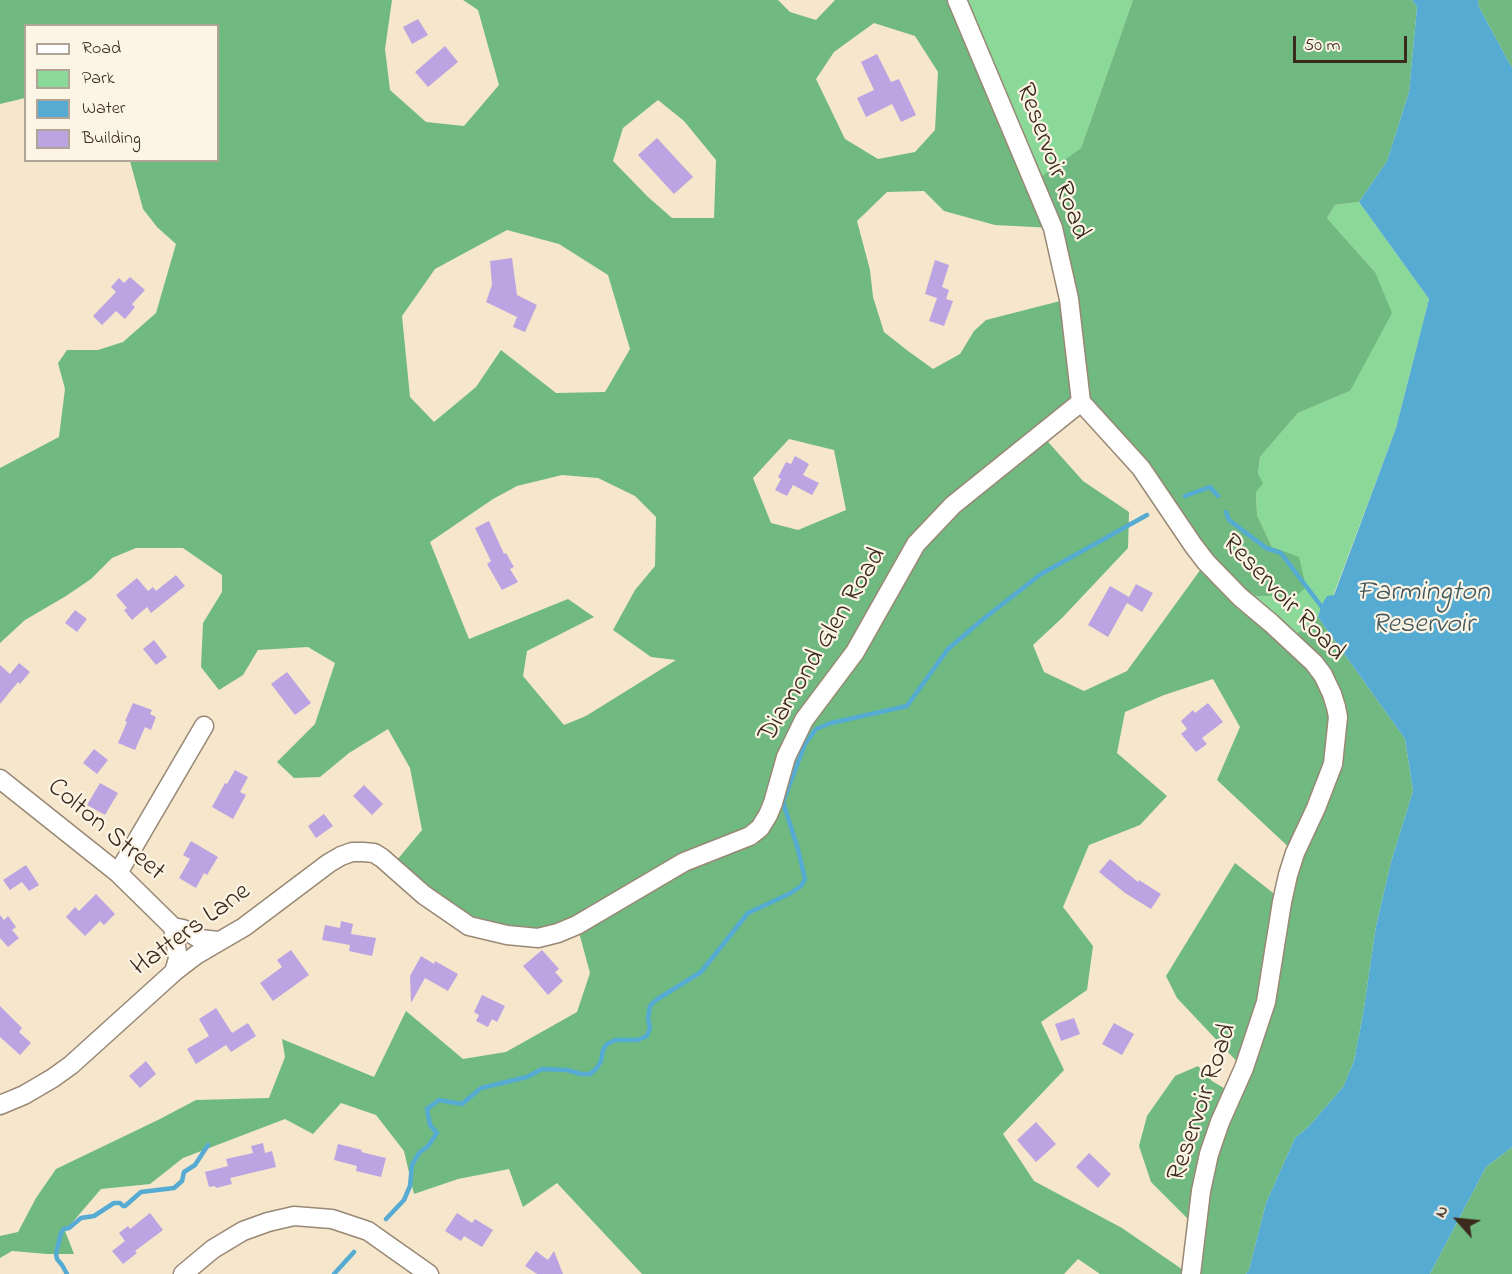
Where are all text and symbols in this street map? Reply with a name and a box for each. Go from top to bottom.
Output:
legend [24,24,219,162]
scale bar [1296,24,1410,62]
text: 50 m [1304,33,1341,59]
text: Road [82,36,121,62]
text: Park [82,66,115,92]
street label: Reservoir Road [1006,79,1096,245]
text: Water [82,96,125,122]
text: Building [82,126,141,152]
street label: Reservoir Road [1213,529,1351,669]
street label: Diamond Glen Road [753,543,895,749]
water label: Farmington Reservoir [1357,577,1489,643]
street label: Colton Street [40,772,170,890]
street label: Hatters Lane [126,877,258,985]
street label: Reservoir Road [1162,1020,1246,1186]
north arrow [1428,1190,1488,1250]
text: N [1429,1202,1455,1222]

